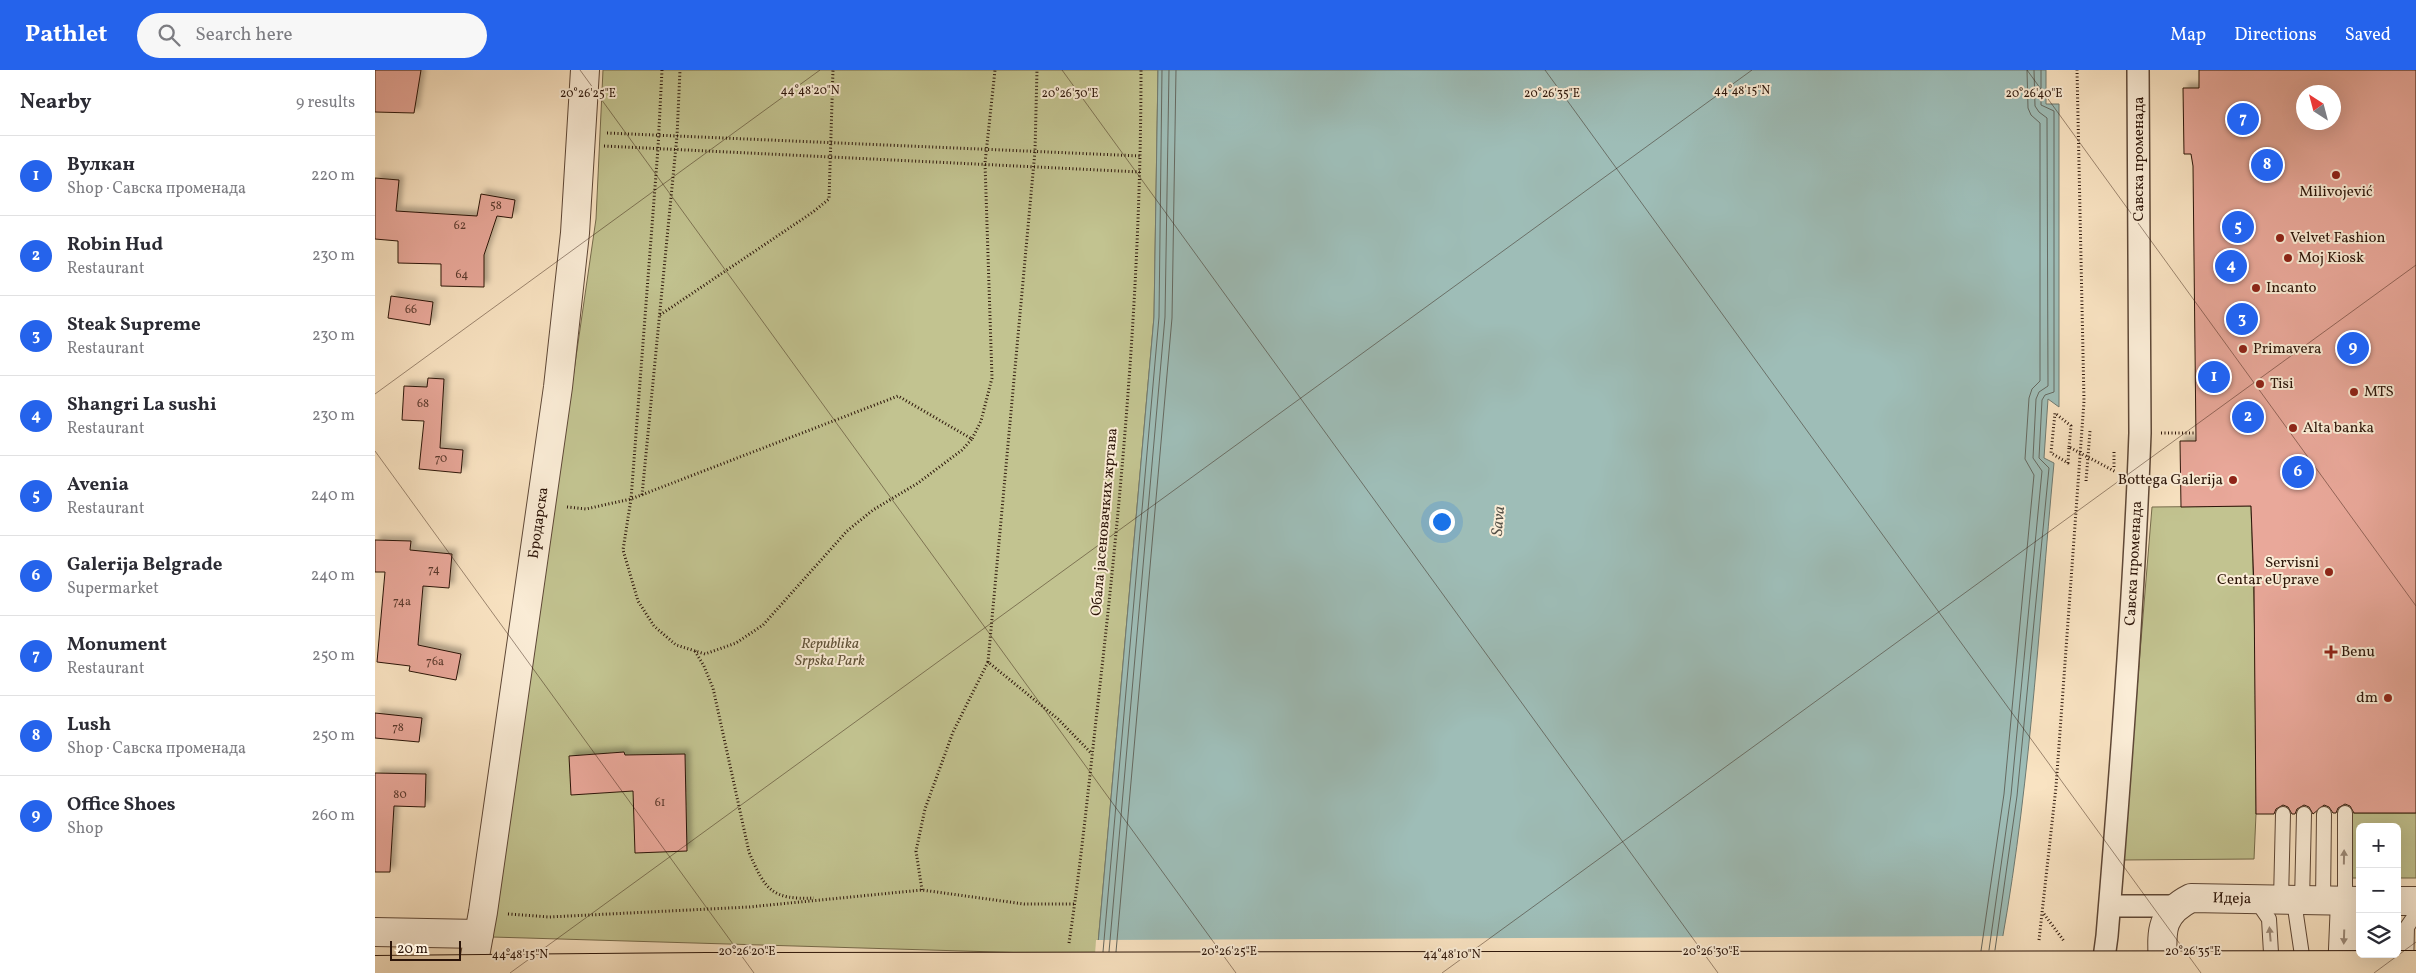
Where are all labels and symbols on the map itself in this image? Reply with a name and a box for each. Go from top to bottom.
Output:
text: 44°48'20"N [780,83,840,99]
text: 44°48'15"N [1714,83,1770,99]
north arrow [2296,85,2341,130]
text: 20°26'25"E [560,86,616,102]
text: 20°26'30"E [1042,86,1098,102]
text: 20°26'35"E [1524,86,1580,102]
text: 20°26'40"E [2006,86,2062,102]
street label: Савска променада [2129,96,2150,222]
pin: 7 [2227,100,2259,138]
pin: 8 [2251,146,2283,184]
marker: Milivojević [2330,169,2342,181]
place label: Milivojević [2299,182,2373,203]
house number: 58 [490,198,502,214]
pin: 5 [2222,208,2254,246]
house number: 62 [454,218,466,234]
place label: Velvet Fashion [2290,228,2386,249]
marker: Velvet Fashion [2274,232,2286,244]
pin: 4 [2215,247,2247,285]
place label: Moj Kiosk [2298,248,2364,269]
marker: Moj Kiosk [2282,252,2294,264]
house number: 64 [456,267,468,283]
place label: Incanto [2266,278,2317,299]
marker: Incanto [2250,282,2262,294]
pin: 3 [2226,300,2258,338]
house number: 66 [405,302,417,318]
pin: 9 [2337,329,2369,367]
place label: Primavera [2253,339,2321,360]
marker: Primavera [2237,343,2249,355]
pin: 1 [2198,358,2230,396]
place label: Tisi [2270,374,2293,395]
marker: Tisi [2254,378,2266,390]
place label: MTS [2364,382,2394,403]
marker: MTS [2348,386,2360,398]
house number: 68 [417,396,429,412]
pin: 2 [2232,398,2264,436]
place label: Alta banka [2303,418,2374,439]
marker: Alta banka [2287,422,2299,434]
street label: Обала јасеновачких жртава [1086,427,1124,617]
house number: 70 [435,451,447,467]
pin: 6 [2282,453,2314,491]
place label: Bottega Galerija [2118,470,2223,491]
marker: Bottega Galerija [2227,474,2239,486]
street label: Бродарска [523,486,554,560]
street label: Савска променада [2120,500,2148,626]
water label: Sava [1487,505,1511,537]
your location [1429,509,1455,535]
place label: Servisni Centar eUprave [2217,553,2319,591]
house number: 74 [428,562,440,578]
marker: Servisni Centar eUprave [2323,566,2335,578]
house number: 74a [393,594,411,610]
park label: Republika Srpska Park [795,634,865,672]
place label: Benu [2341,642,2375,663]
marker: Benu [2325,646,2337,658]
house number: 76a [426,654,444,670]
place label: dm [2356,688,2378,709]
marker: dm [2382,692,2394,704]
house number: 78 [392,720,404,736]
house number: 80 [393,787,407,803]
house number: 61 [655,795,665,811]
one-way arrow [2341,849,2349,865]
street label: Идеја [2212,888,2251,910]
one-way arrow [2266,926,2274,942]
one-way arrow [2339,929,2347,945]
scale bar [390,938,461,961]
text: 20°26'20"E [718,944,776,960]
text: 20°26'25"E [1201,944,1257,960]
text: 20°26'30"E [1683,944,1739,960]
text: 20°26'35"E [2165,944,2221,960]
text: 44°48'15"N [492,947,548,963]
text: 44°48'10"N [1423,947,1481,963]

